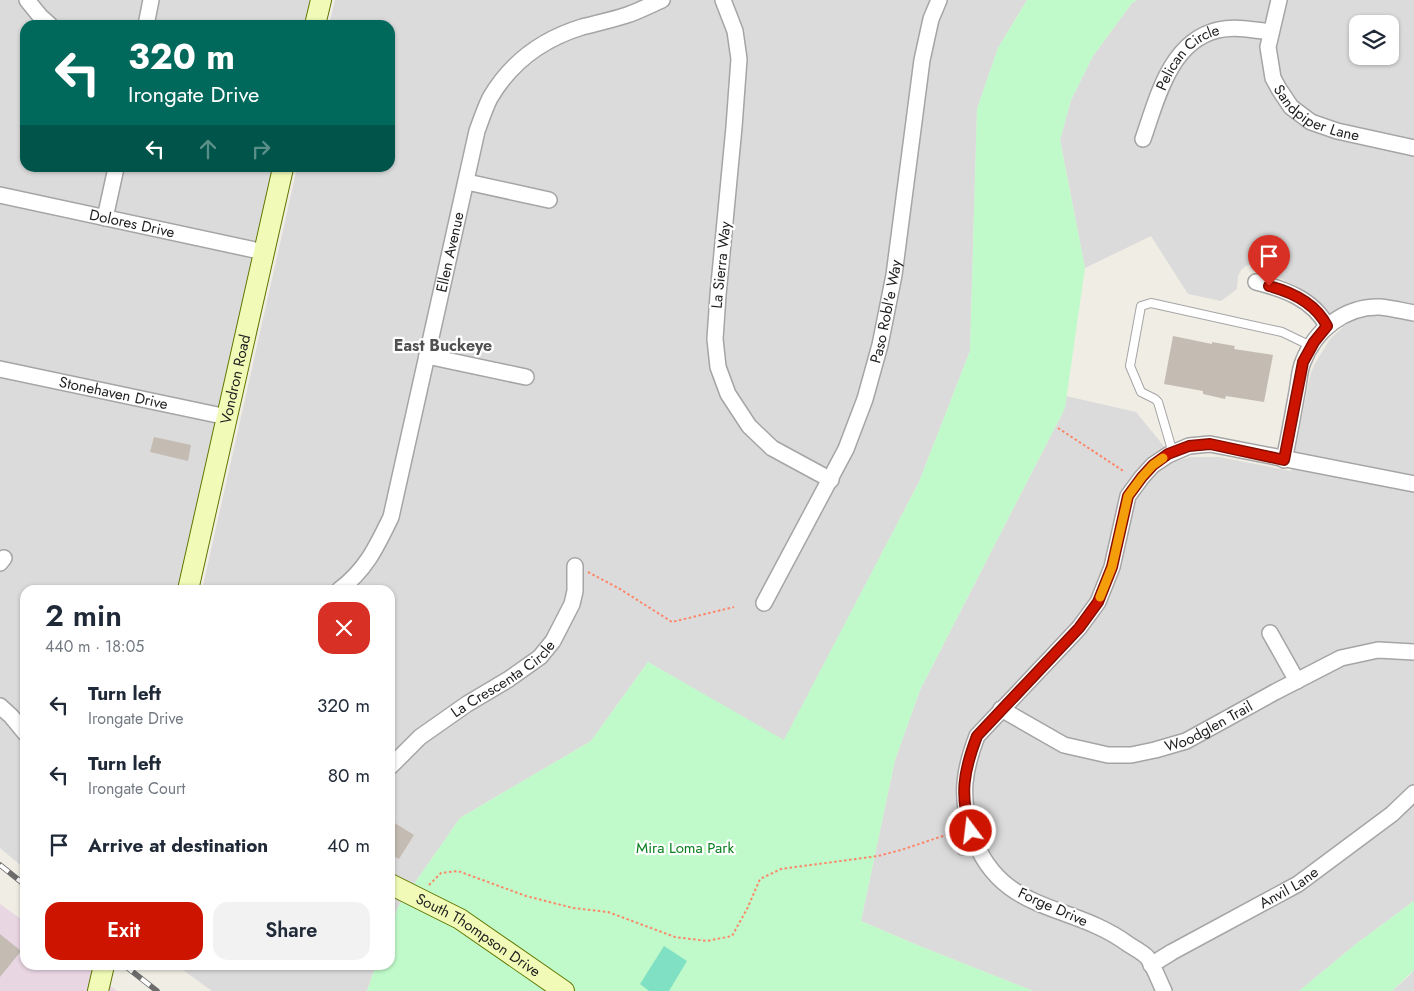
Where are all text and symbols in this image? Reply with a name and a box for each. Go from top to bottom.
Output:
map controls [1349,15,1399,65]
button: layers [1349,15,1399,65]
street label: Pelican Circle [1150,19,1222,94]
text: 320 m [128,32,235,82]
icon: left [45,40,110,105]
text: Irongate Drive [128,78,259,110]
street label: Sandpiper Lane [1268,80,1362,147]
icon: left [141,135,169,163]
icon: ahead [194,135,222,163]
icon: right [247,135,275,163]
street label: Dolores Drive [87,204,177,243]
street label: Ellen Avenue [430,209,470,295]
street label: La Sierra Way [705,220,737,310]
pin [1248,235,1290,286]
icon: arrive [1255,242,1283,270]
street label: Paso Robl'e Way [864,258,907,366]
street label: Vondron Road [215,332,256,426]
district label: East Buckeye [394,334,492,357]
street label: Stonehaven Drive [57,371,170,415]
text: 2 min [45,594,122,637]
button: close [318,602,370,654]
text: 440 m · 18:05 [45,635,144,658]
street label: La Crescenta Circle [446,635,561,723]
text: Turn left [88,680,161,707]
icon: left [45,691,73,719]
text: 320 m [317,692,370,719]
street label: Woodglen Trail [1162,695,1257,758]
text: Irongate Drive [88,707,184,730]
text: Turn left [88,750,161,777]
icon: left [45,761,73,789]
text: 80 m [328,762,370,789]
text: Irongate Court [88,777,185,800]
position arrow [944,804,996,856]
icon: arrive [45,831,73,859]
text: Arrive at destination [88,832,268,859]
text: 40 m [327,832,370,859]
park label: Mira Loma Park [636,837,734,859]
street label: Anvil Lane [1255,861,1323,914]
street label: Forge Drive [1015,882,1092,932]
street label: South Thompson Drive [412,888,545,983]
button: Exit [45,902,203,960]
button: Share [213,902,370,960]

